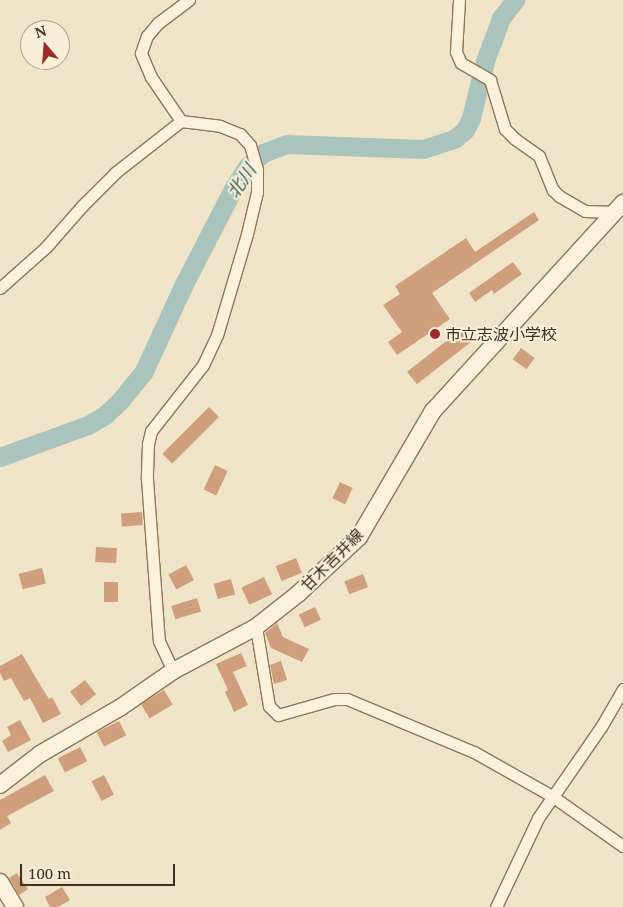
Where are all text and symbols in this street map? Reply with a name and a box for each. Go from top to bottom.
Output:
north arrow [20,20,70,70]
text: N [32,20,49,42]
water label: 北川 [222,160,260,202]
place label: 市立志波小学校 [445,324,557,344]
marker: 市立志波小学校 [429,328,441,340]
street label: 甘木吉井線 [297,525,367,595]
scale bar [22,854,178,886]
text: 100 m [28,863,71,883]

